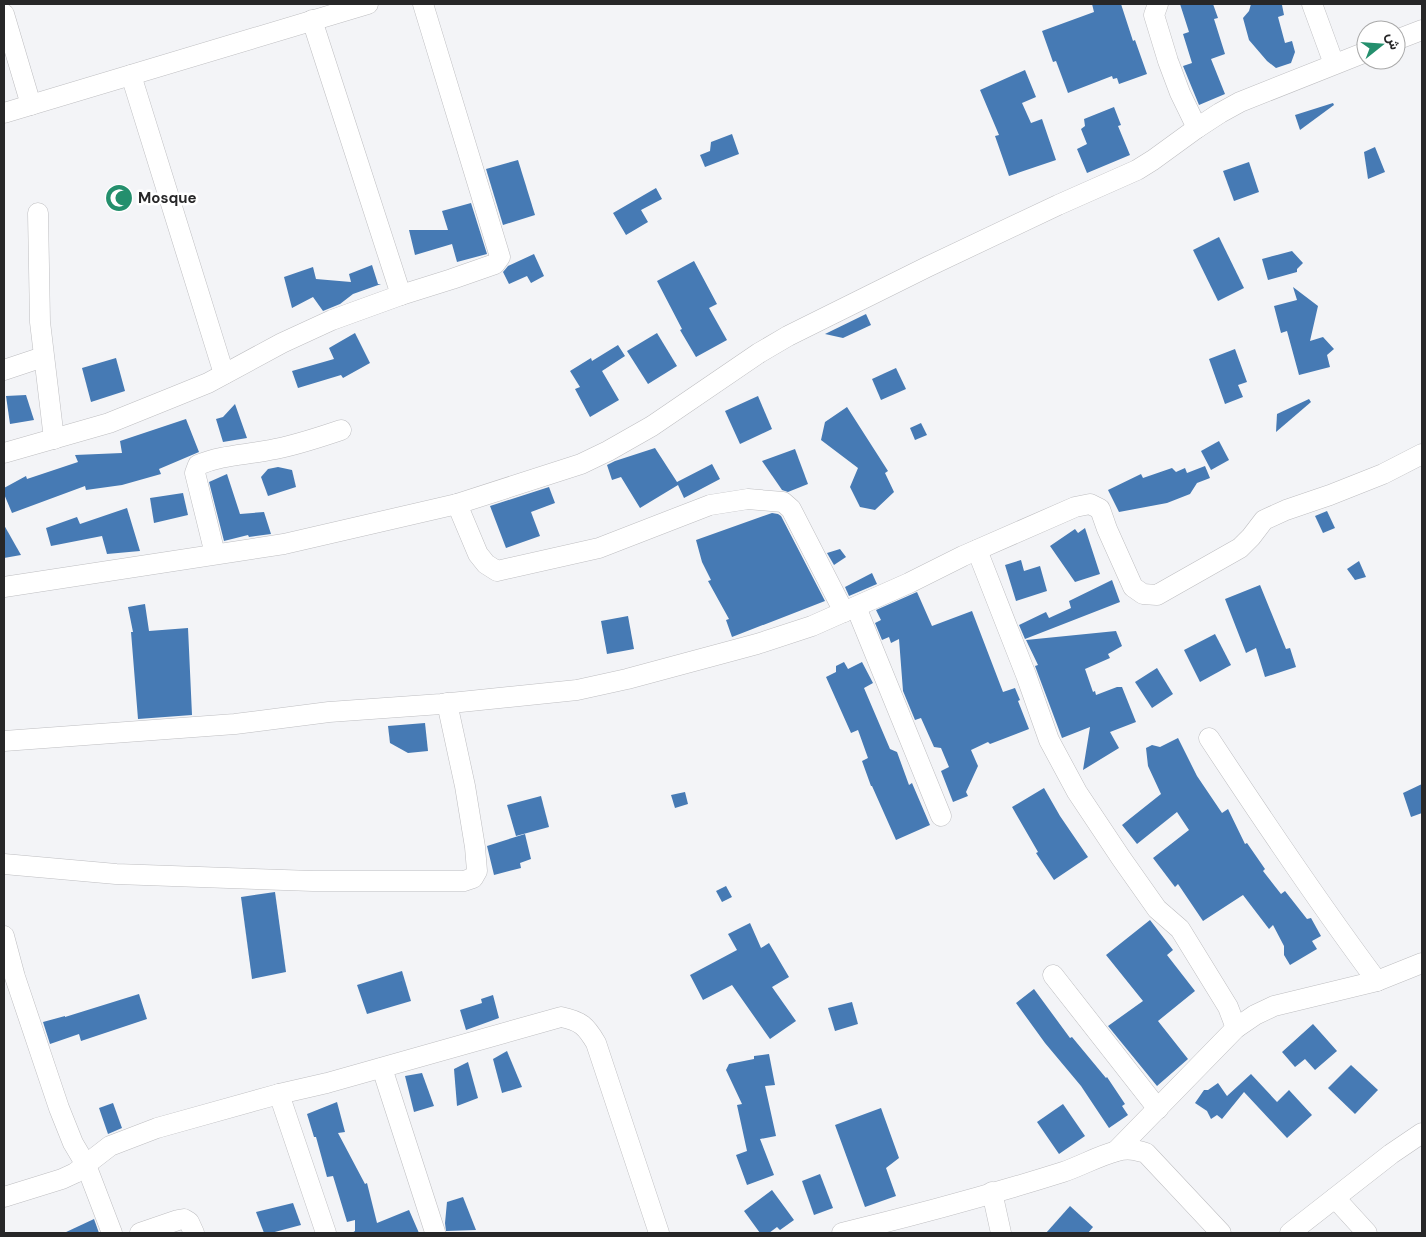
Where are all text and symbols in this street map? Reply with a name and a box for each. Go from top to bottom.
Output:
north arrow [1356,20,1406,70]
text: ش [1382,31,1405,52]
mosque icon: Mosque [104,183,134,213]
place label: Mosque [138,188,197,208]

